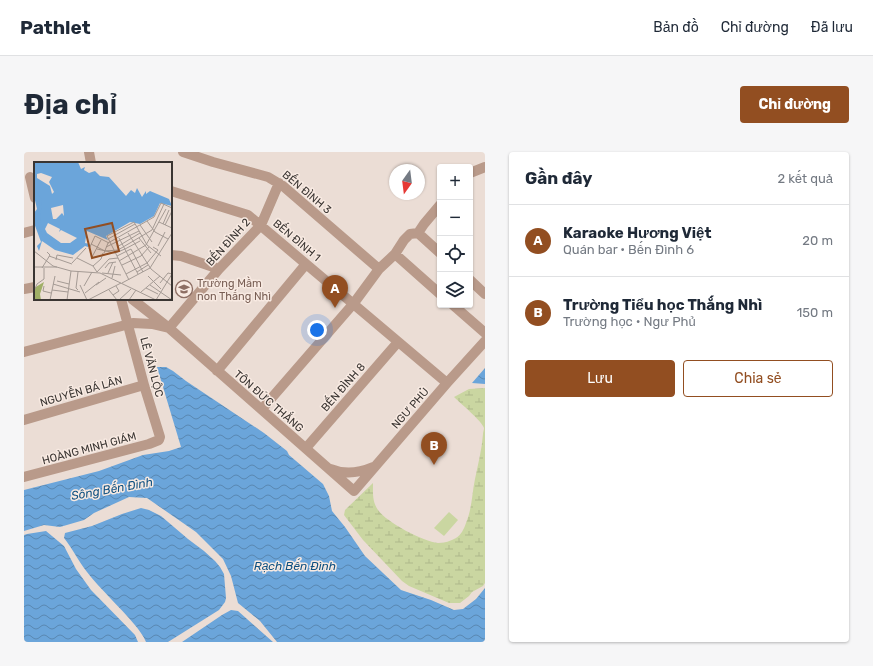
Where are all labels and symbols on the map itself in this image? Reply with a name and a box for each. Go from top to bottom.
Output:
inset map [34,162,172,300]
north arrow [389,164,425,200]
street label: BẾN ĐÌNH 3 [280,167,335,217]
street label: BẾN ĐÌNH 2 [202,214,253,269]
street label: BẾN ĐÌNH 1 [270,215,324,264]
pin: A [322,275,348,308]
place label: Trường Mầm non Thắng Nhì [197,276,271,303]
school or university icon: Trường Mầm non Thắng Nhì [174,279,194,299]
your location [307,320,327,340]
street label: LÊ VĂN LỘC [137,336,166,399]
street label: BẾN ĐÌNH 8 [317,359,368,414]
street label: TÔN ĐỨC THẮNG [231,366,307,435]
street label: NGUYỄN BÁ LÂN [38,372,124,409]
street label: NGƯ PHỦ [389,385,432,431]
street label: HOÀNG MINH GIÁM [41,430,138,467]
pin: B [421,432,447,465]
water label: Sông Bến Đình [70,474,154,503]
water label: Rạch Bến Đình [254,558,336,573]

